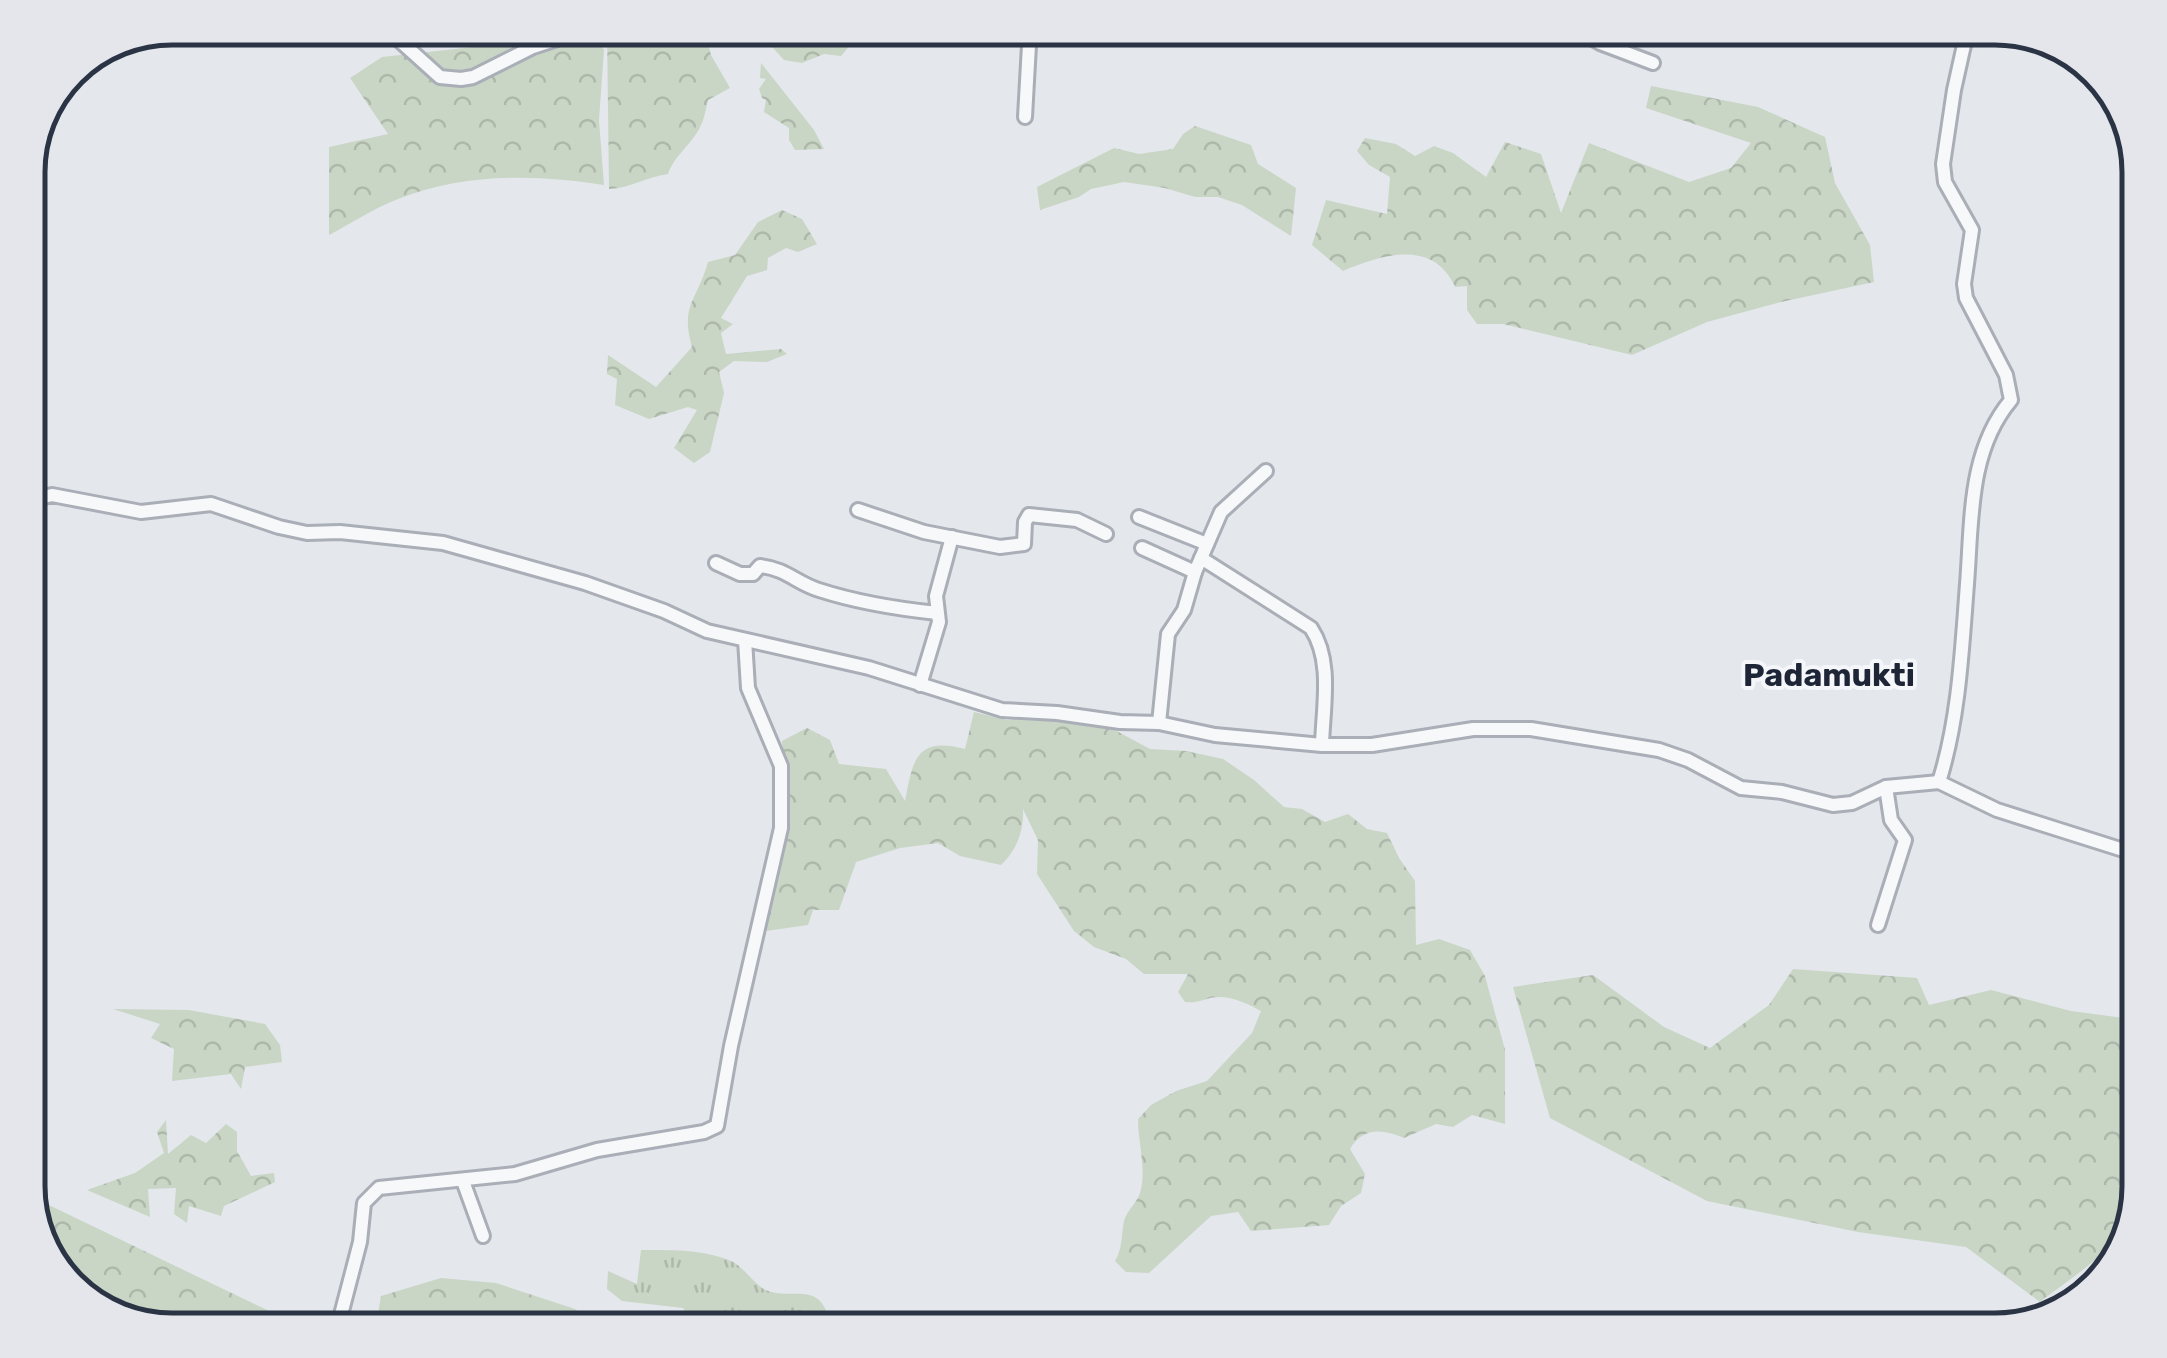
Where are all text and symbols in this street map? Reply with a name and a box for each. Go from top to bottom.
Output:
district label: Padamukti [1743,656,1915,694]

